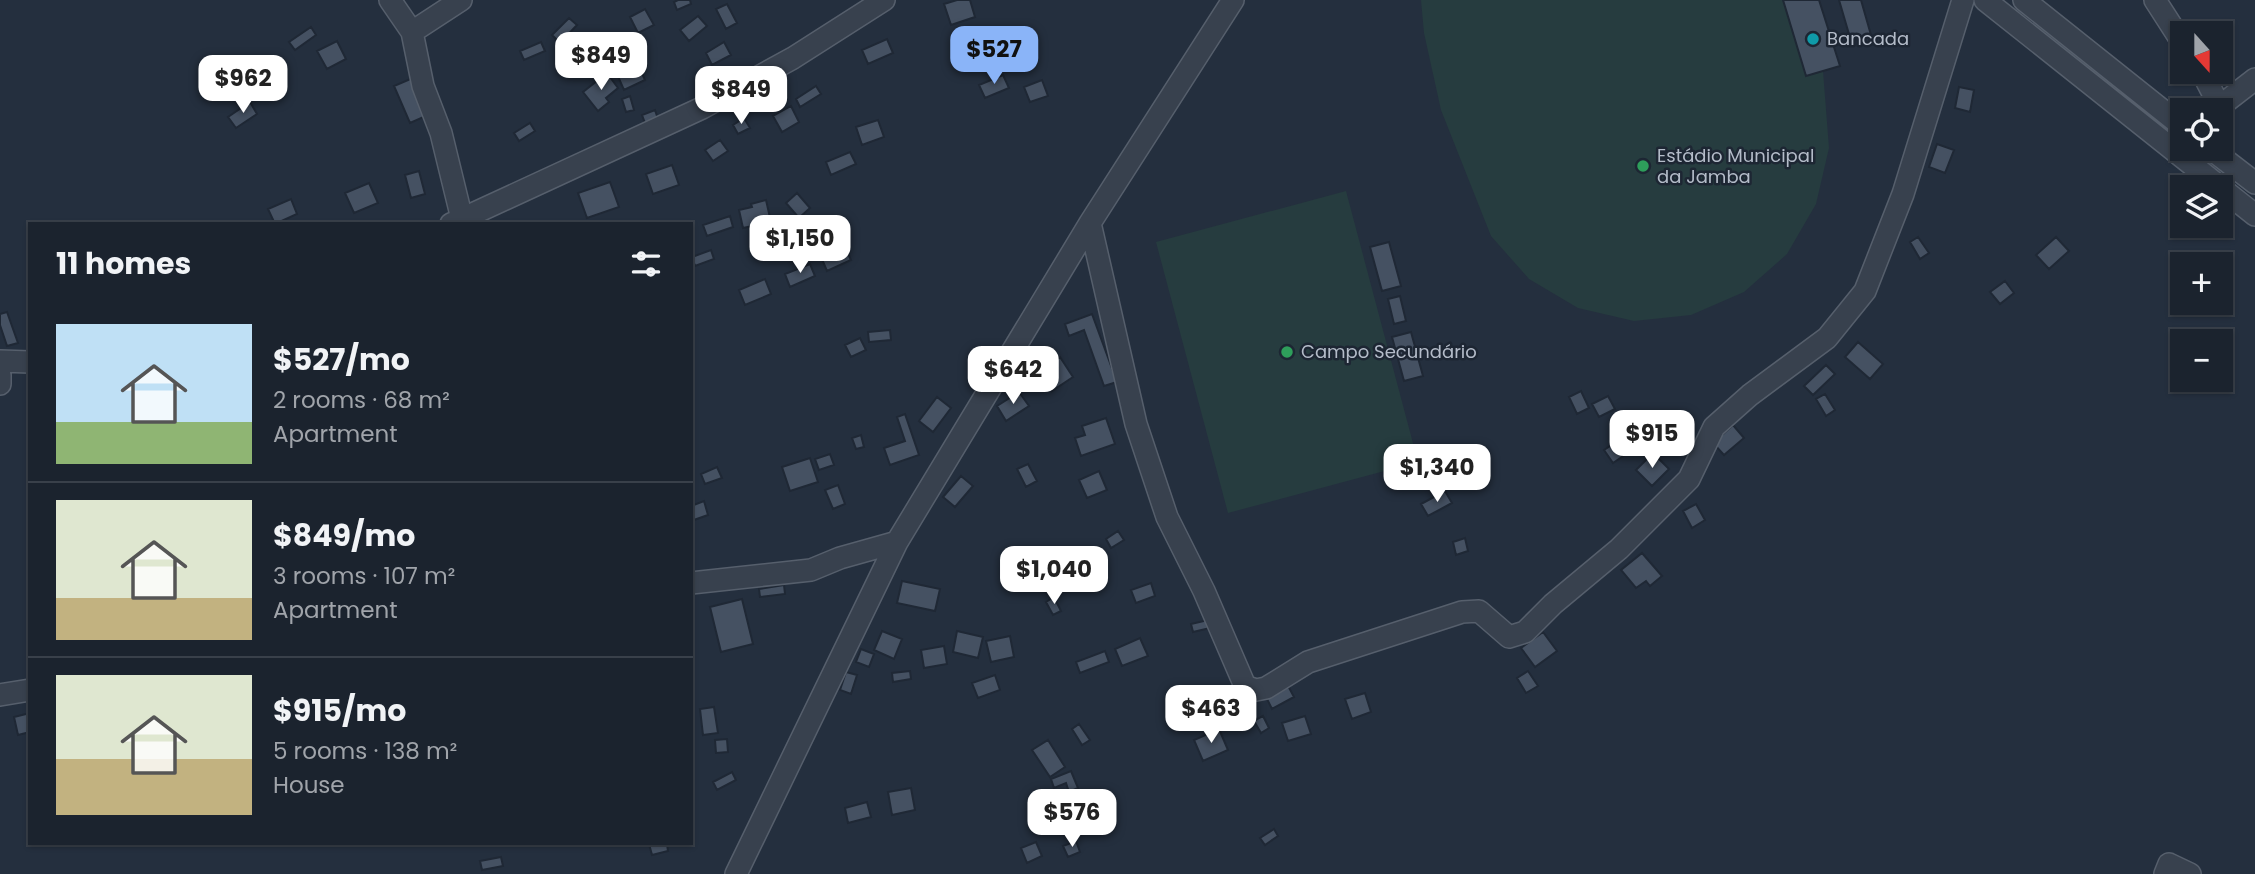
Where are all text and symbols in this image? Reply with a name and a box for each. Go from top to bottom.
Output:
north arrow [2170,21,2233,84]
map controls [2170,21,2233,392]
place label: Bancada [1827,26,1909,51]
pin: $527 [953,27,1035,86]
marker: Bancada [1805,31,1821,47]
pin: $849 [560,32,642,92]
text: $527 [966,33,1022,65]
text: $849 [571,39,631,71]
pin: $962 [202,55,284,115]
text: $962 [214,62,272,94]
pin: $849 [700,66,782,126]
text: $849 [711,73,771,105]
button: locate [2170,98,2233,161]
place label: Estádio Municipal da Jamba [1657,143,1814,189]
marker: Estádio Municipal da Jamba [1635,158,1651,174]
button: layers [2170,175,2233,238]
pin: $1,150 [743,216,857,275]
text: $1,150 [766,222,834,254]
text: 11 homes [56,242,191,285]
icon: filters [627,245,665,283]
button: + [2170,252,2233,315]
button: − [2170,329,2233,392]
text: $527/mo [273,338,410,381]
place label: Campo Secundário [1301,339,1477,364]
marker: Campo Secundário [1279,344,1295,360]
pin: $642 [972,346,1054,406]
icon: home [112,352,196,436]
text: $642 [984,353,1042,385]
text: 2 rooms · 68 m² [273,384,450,416]
pin: $915 [1611,410,1693,470]
text: $915 [1626,417,1678,449]
text: Apartment [273,418,398,450]
pin: $1,340 [1380,444,1494,504]
text: $1,340 [1400,451,1474,483]
text: $849/mo [273,514,415,557]
icon: home [112,528,196,612]
pin: $1,040 [997,546,1111,606]
text: $1,040 [1016,553,1092,585]
text: 3 rooms · 107 m² [273,560,455,592]
text: Apartment [273,594,398,626]
pin: $463 [1170,686,1252,745]
text: $915/mo [273,689,406,732]
text: $463 [1181,692,1241,724]
icon: home [112,703,196,787]
text: 5 rooms · 138 m² [273,735,457,767]
text: House [273,769,345,801]
pin: $576 [1031,790,1113,849]
text: $576 [1043,796,1101,828]

